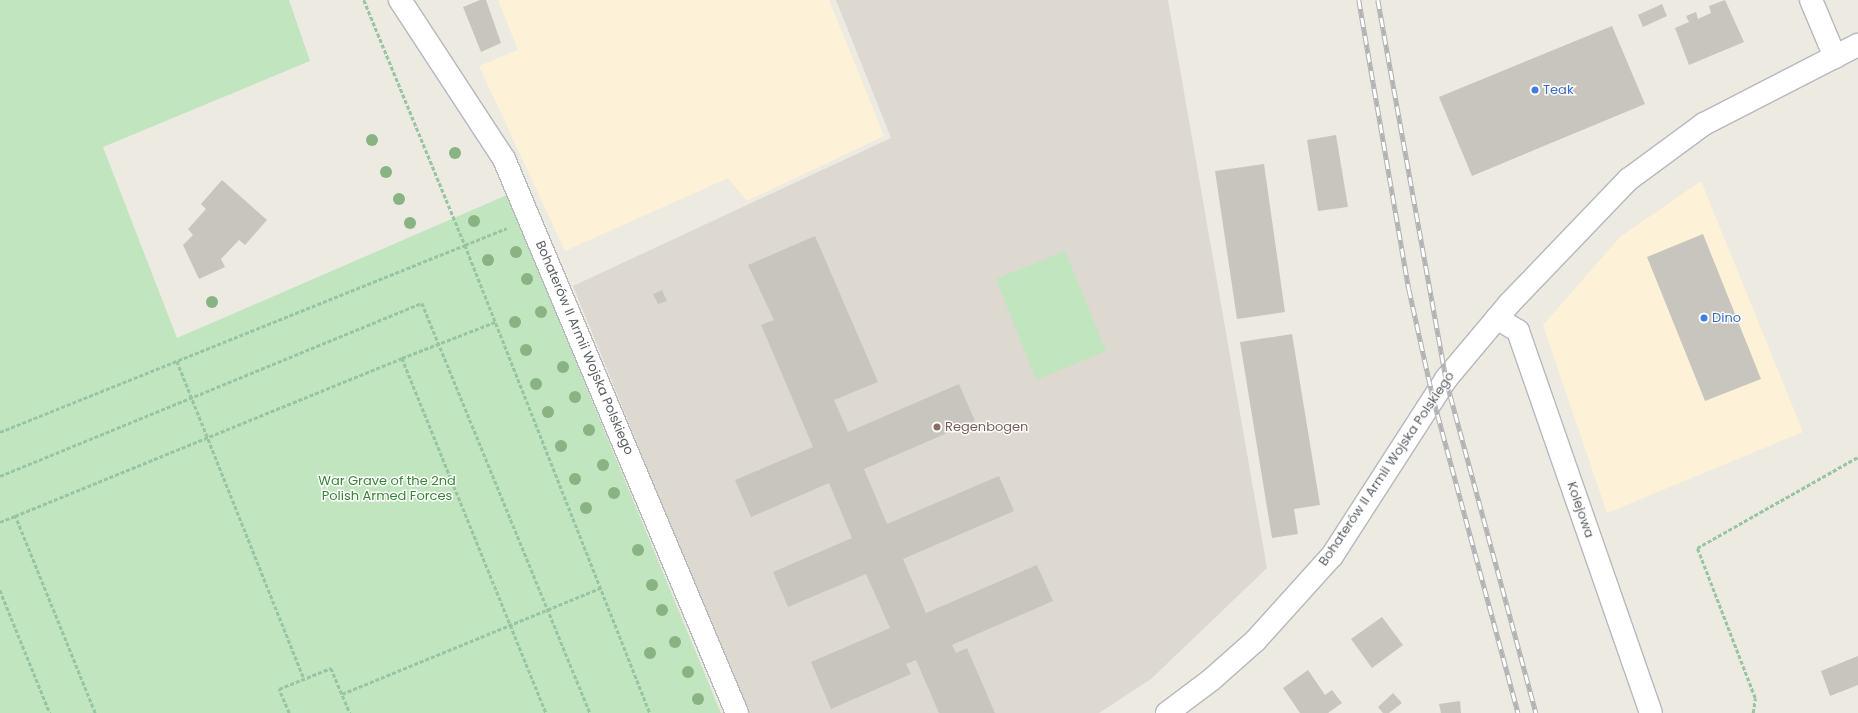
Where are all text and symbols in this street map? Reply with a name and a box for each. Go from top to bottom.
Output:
place label: Teak [1543,82,1574,98]
marker: Teak [1530,85,1540,95]
street label: Bohaterów II Armii Wojska Polskiego [532,239,636,457]
place label: Dino [1712,310,1741,326]
marker: Dino [1699,313,1709,323]
street label: Bohaterów II Armii Wojska Polskiego [1316,369,1458,569]
place label: Regenbogen [945,419,1028,435]
marker: Regenbogen [932,422,942,432]
park label: War Grave of the 2nd Polish Armed Forces [318,474,456,505]
street label: Kolejowa [1563,480,1597,540]

